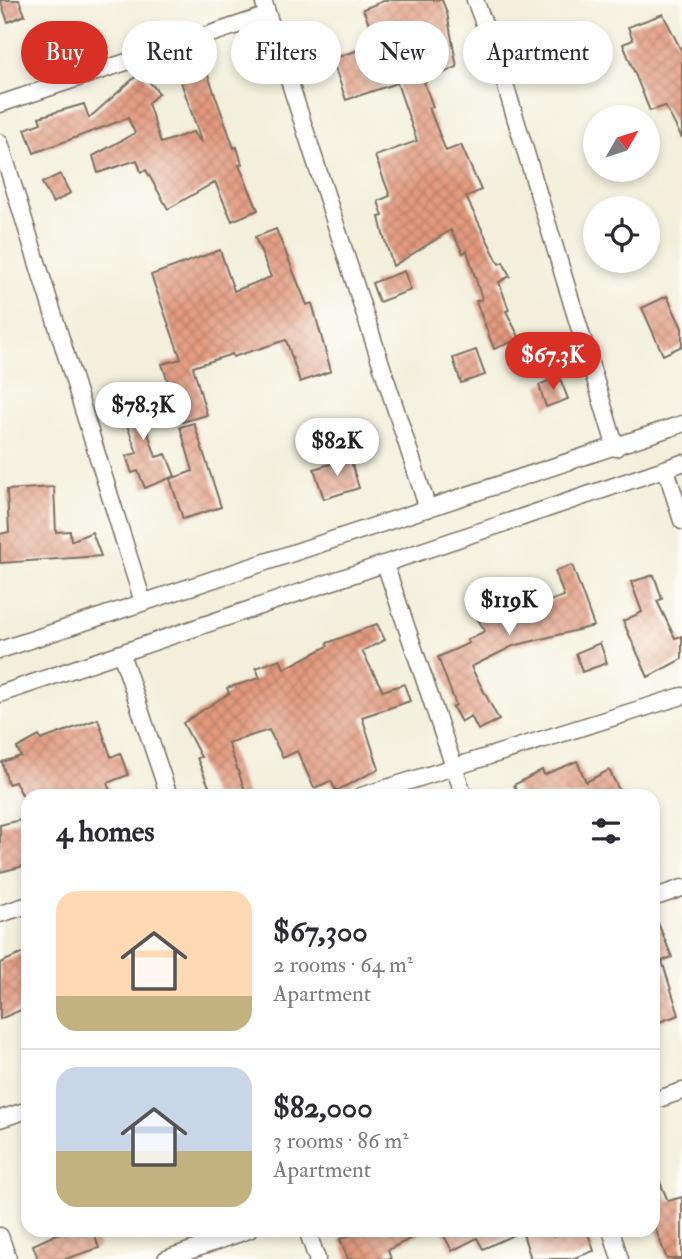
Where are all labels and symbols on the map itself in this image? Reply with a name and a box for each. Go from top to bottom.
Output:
north arrow [583,105,660,182]
pin: $67.3K [496,332,610,392]
pin: $78.3K [86,382,200,442]
pin: $82K [296,419,378,478]
pin: $119K [460,578,558,637]

